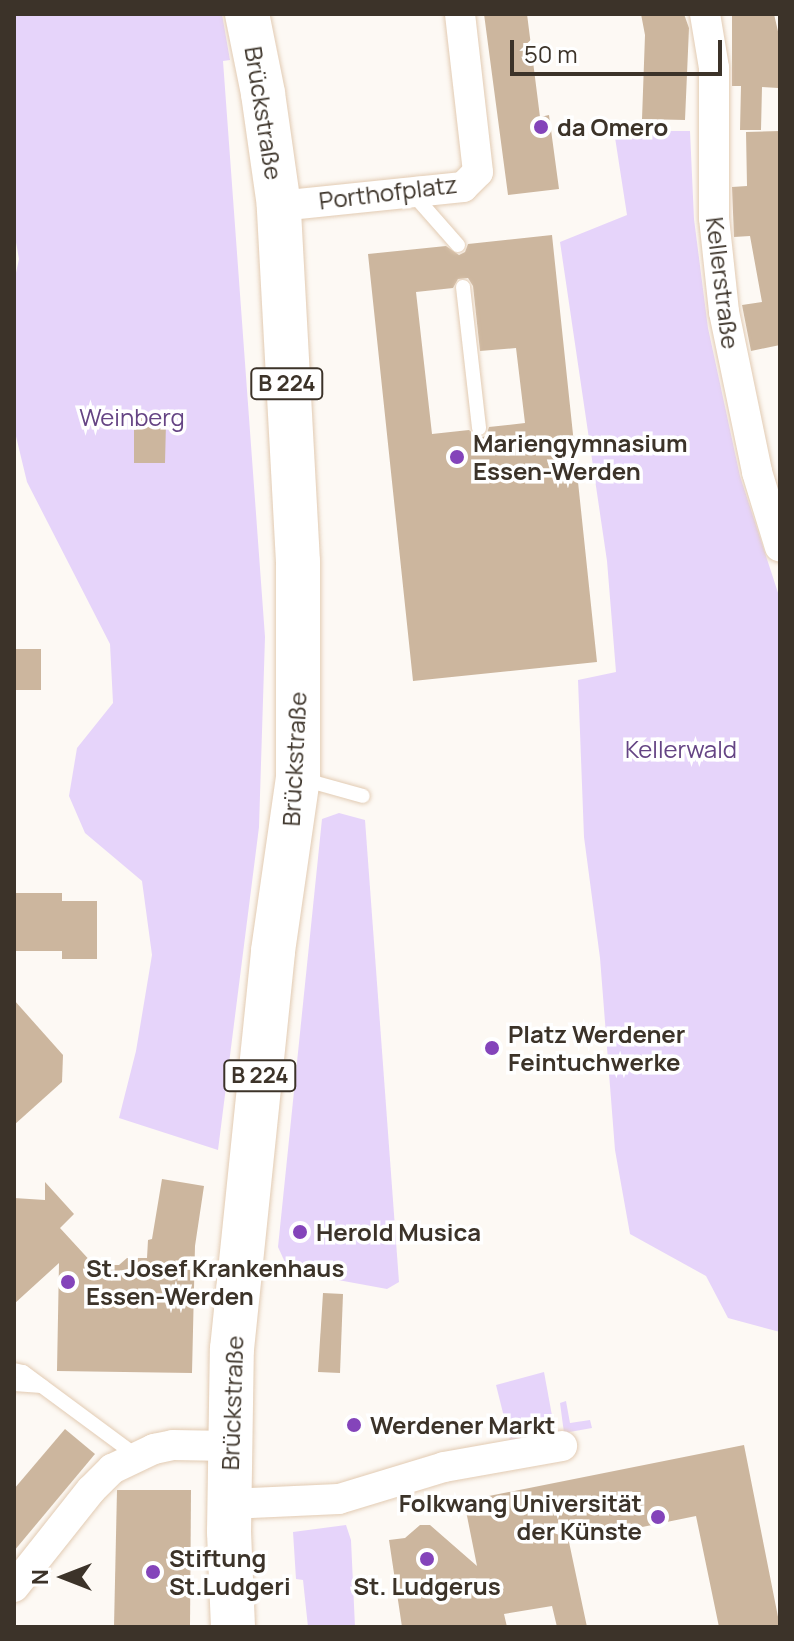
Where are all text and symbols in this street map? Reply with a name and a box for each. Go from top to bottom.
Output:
scale bar [514,24,726,74]
text: 50 m [524,37,578,70]
street label: Brückstraße [239,44,289,182]
place label: da Omero [557,113,668,141]
marker: da Omero [532,118,550,136]
street label: Porthofplatz [317,169,459,215]
street label: Kellerstraße [701,215,745,351]
road number: B 224 [249,366,325,402]
park label: Weinberg [79,403,185,431]
place label: Mariengymnasium Essen-Werden [473,429,688,485]
marker: Mariengymnasium Essen-Werden [448,448,466,466]
street label: Brückstraße [276,691,312,827]
park label: Kellerwald [625,735,737,763]
place label: Platz Werdener Feintuchwerke [508,1020,685,1076]
marker: Platz Werdener Feintuchwerke [483,1039,501,1057]
road number: B 224 [222,1058,298,1094]
place label: Herold Musica [316,1218,481,1246]
marker: Herold Musica [291,1223,309,1241]
place label: St. Josef Krankenhaus Essen-Werden [86,1254,344,1310]
marker: St. Josef Krankenhaus Essen-Werden [57,1271,79,1293]
street label: Brückstraße [215,1335,249,1471]
place label: Werdener Markt [370,1411,556,1439]
marker: Werdener Markt [345,1416,363,1434]
place label: Folkwang Universität der Künste [399,1489,642,1545]
marker: Folkwang Universität der Künste [649,1508,667,1526]
north arrow [24,1537,104,1617]
place label: Stiftung St.Ludgeri [169,1544,291,1600]
marker: St. Ludgerus [418,1550,436,1568]
marker: Stiftung St.Ludgeri [144,1563,162,1581]
text: N [25,1569,55,1585]
place label: St. Ludgerus [353,1572,501,1600]

